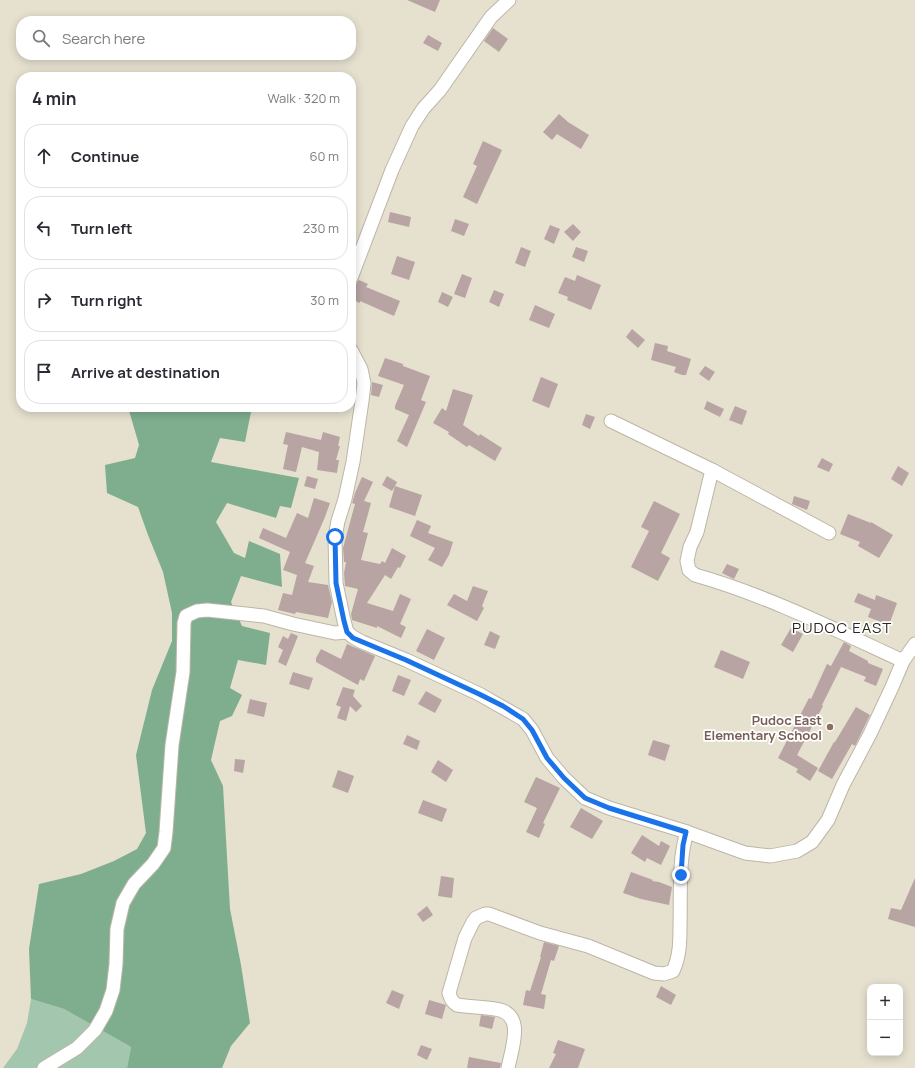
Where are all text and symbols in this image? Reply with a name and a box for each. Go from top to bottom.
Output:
search box [16,16,356,60]
icon: search [30,27,52,49]
text: Search here [62,28,145,49]
text: 4 min [32,87,76,110]
text: Walk · 320 m [267,89,340,107]
icon: ahead [33,145,55,167]
text: Continue [71,146,139,167]
text: 60 m [309,147,339,165]
icon: left [33,217,55,239]
text: Turn left [71,218,133,239]
text: 230 m [303,219,339,237]
icon: right [33,289,55,311]
text: Turn right [71,290,142,311]
text: 30 m [310,291,339,309]
icon: arrive [33,361,55,383]
text: Arrive at destination [71,362,220,383]
route start [326,528,344,546]
district label: PUDOC EAST [792,617,892,638]
place label: Pudoc East Elementary School [704,711,822,744]
marker: Pudoc East Elementary School [825,722,835,732]
route end [672,866,690,884]
map controls [867,984,903,1056]
button: + [867,984,903,1020]
button: − [867,1020,903,1056]

